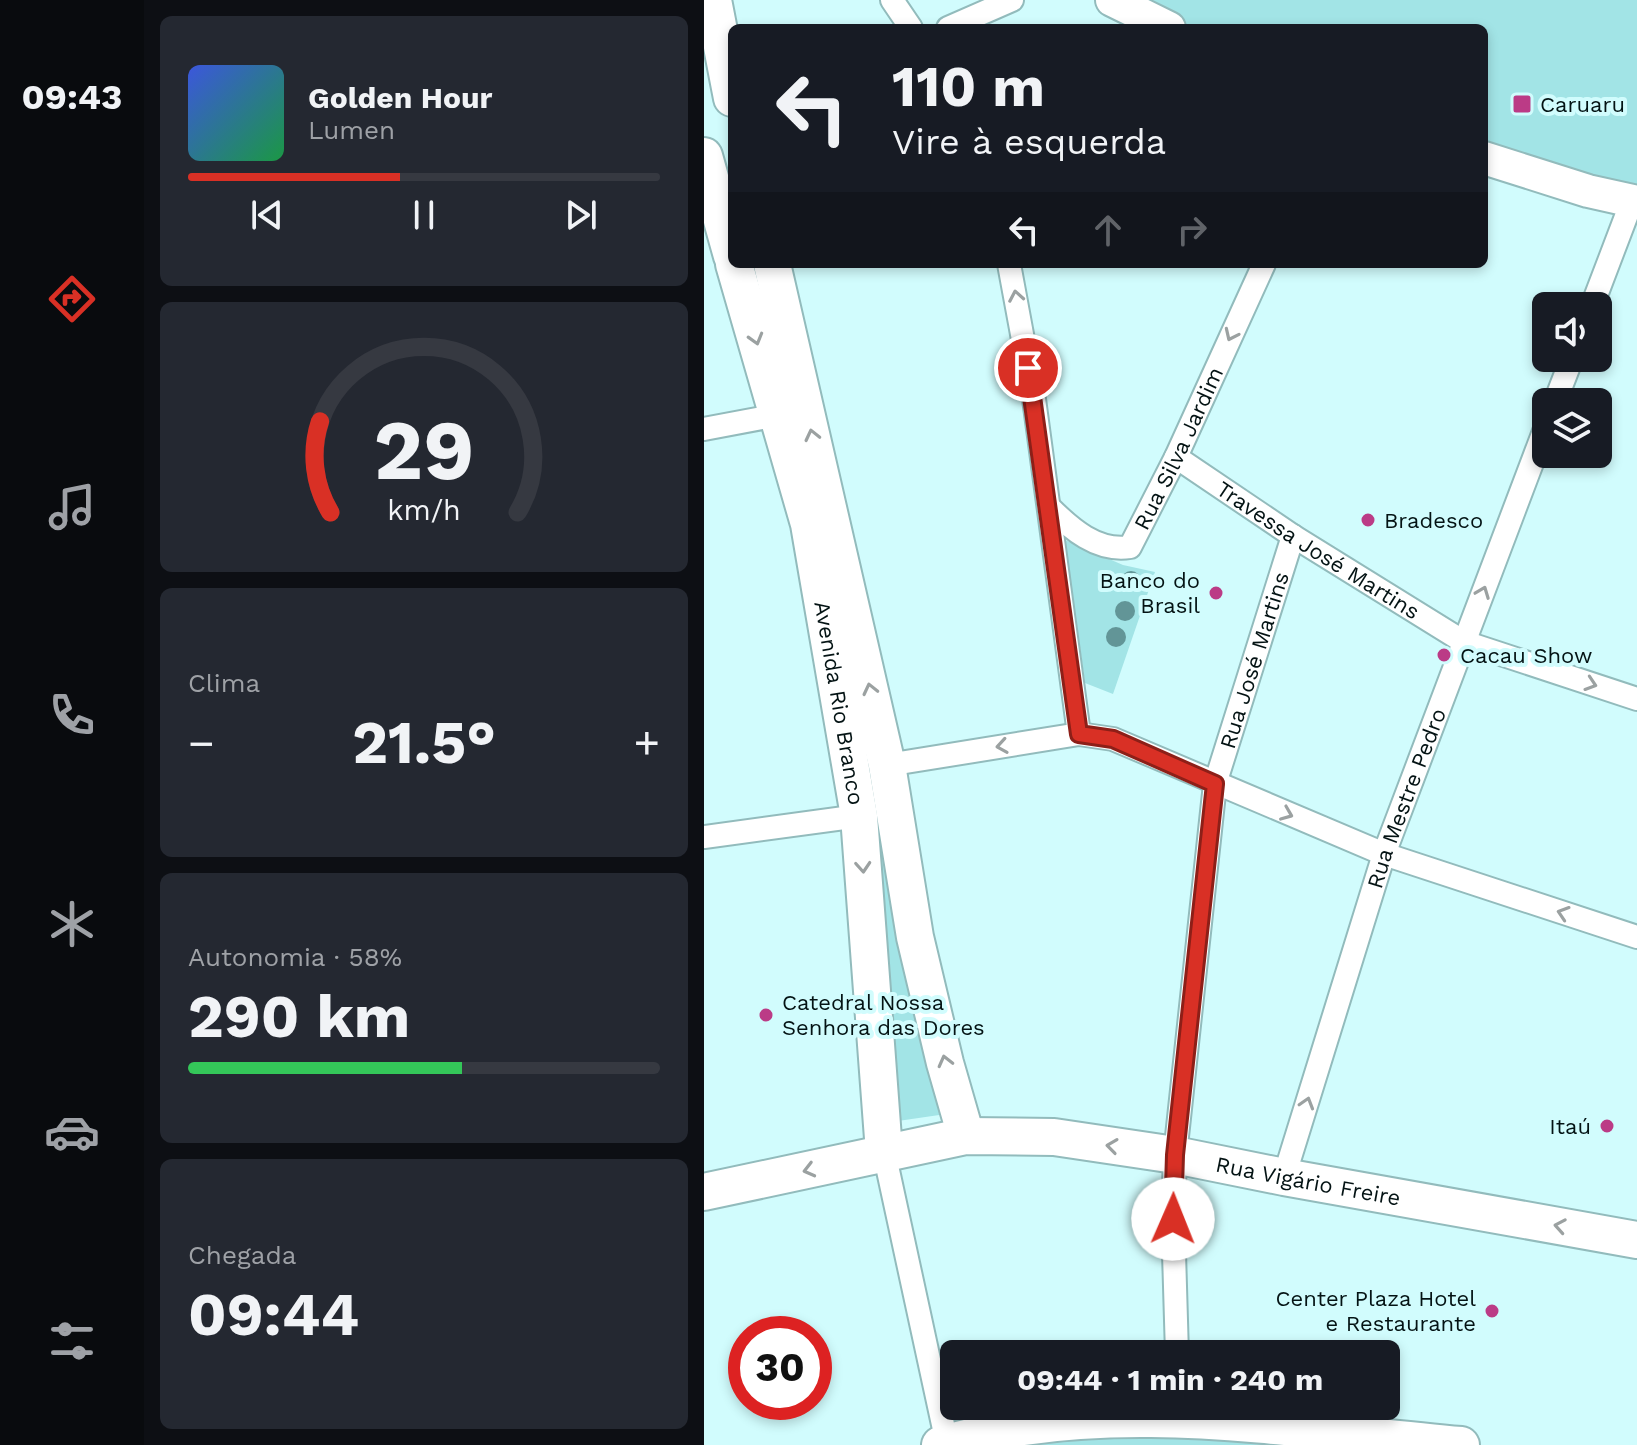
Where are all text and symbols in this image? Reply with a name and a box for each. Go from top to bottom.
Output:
text: 110 m [892,54,1045,120]
icon: left [760,56,864,160]
text: 09:43 [22,76,122,118]
text: Golden Hour [308,80,492,115]
place label: Caruaru [1540,92,1625,117]
marker: Caruaru [1511,93,1533,115]
text: Lumen [308,115,395,145]
text: Vire à esquerda [892,121,1166,163]
icon: previous [245,193,289,237]
icon: pause [402,193,446,237]
icon: next [559,193,603,237]
icon: left [1002,208,1046,252]
icon: ahead [1086,208,1130,252]
icon: right [1170,208,1214,252]
icon: directions [44,271,100,327]
one-way arrow [1008,290,1025,303]
map controls [1532,292,1612,468]
button: sound [1532,292,1612,372]
one-way arrow [1225,327,1241,341]
one-way arrow [747,332,763,345]
pin [994,334,1062,402]
icon: arrive [1006,346,1050,390]
street label: Rua Silva Jardim [1129,363,1228,534]
button: layers [1532,388,1612,468]
text: 29 [374,401,474,498]
one-way arrow [804,429,821,443]
street label: Travessa José Martins [1212,476,1424,624]
icon: music [44,479,100,535]
text: km/h [387,493,461,527]
place label: Bradesco [1384,508,1483,533]
marker: Bradesco [1359,511,1377,529]
place label: Banco do Brasil [1100,568,1200,618]
street label: Rua José Martins [1214,569,1293,752]
marker: Banco do Brasil [1207,584,1225,602]
one-way arrow [1473,586,1490,600]
street label: Avenida Rio Branco [810,599,869,807]
place label: Cacau Show [1460,643,1592,668]
marker: Cacau Show [1435,646,1453,664]
text: Clima [188,668,260,698]
one-way arrow [1583,674,1597,690]
one-way arrow [862,682,879,696]
icon: phone [44,687,100,743]
street label: Rua Mestre Pedro [1362,705,1451,891]
text: 21.5° [352,707,496,778]
text: − [188,717,215,769]
text: + [633,717,660,769]
one-way arrow [995,737,1009,754]
one-way arrow [1279,804,1293,820]
one-way arrow [854,861,871,874]
icon: climate [44,896,100,952]
one-way arrow [1557,906,1571,922]
text: Autonomia · 58% [188,942,402,972]
text: 290 km [188,981,410,1052]
place label: Catedral Nossa Senhora das Dores [782,990,985,1040]
marker: Catedral Nossa Senhora das Dores [757,1006,775,1024]
one-way arrow [938,1055,955,1069]
one-way arrow [1298,1096,1314,1110]
icon: car [44,1104,100,1160]
place label: Itaú [1549,1114,1591,1139]
marker: Itaú [1598,1117,1616,1135]
one-way arrow [1105,1138,1118,1155]
street label: Rua Vigário Freire [1214,1151,1403,1210]
one-way arrow [802,1161,816,1178]
position arrow [1131,1177,1215,1261]
one-way arrow [1553,1219,1567,1236]
text: Chegada [188,1240,297,1270]
text: 09:44 [188,1279,359,1350]
place label: Center Plaza Hotel e Restaurante [1275,1286,1476,1336]
marker: Center Plaza Hotel e Restaurante [1483,1302,1501,1320]
icon: filters [44,1313,100,1369]
speed limit sign: 30 [728,1316,832,1420]
text: 09:44 · 1 min · 240 m [1017,1362,1323,1397]

